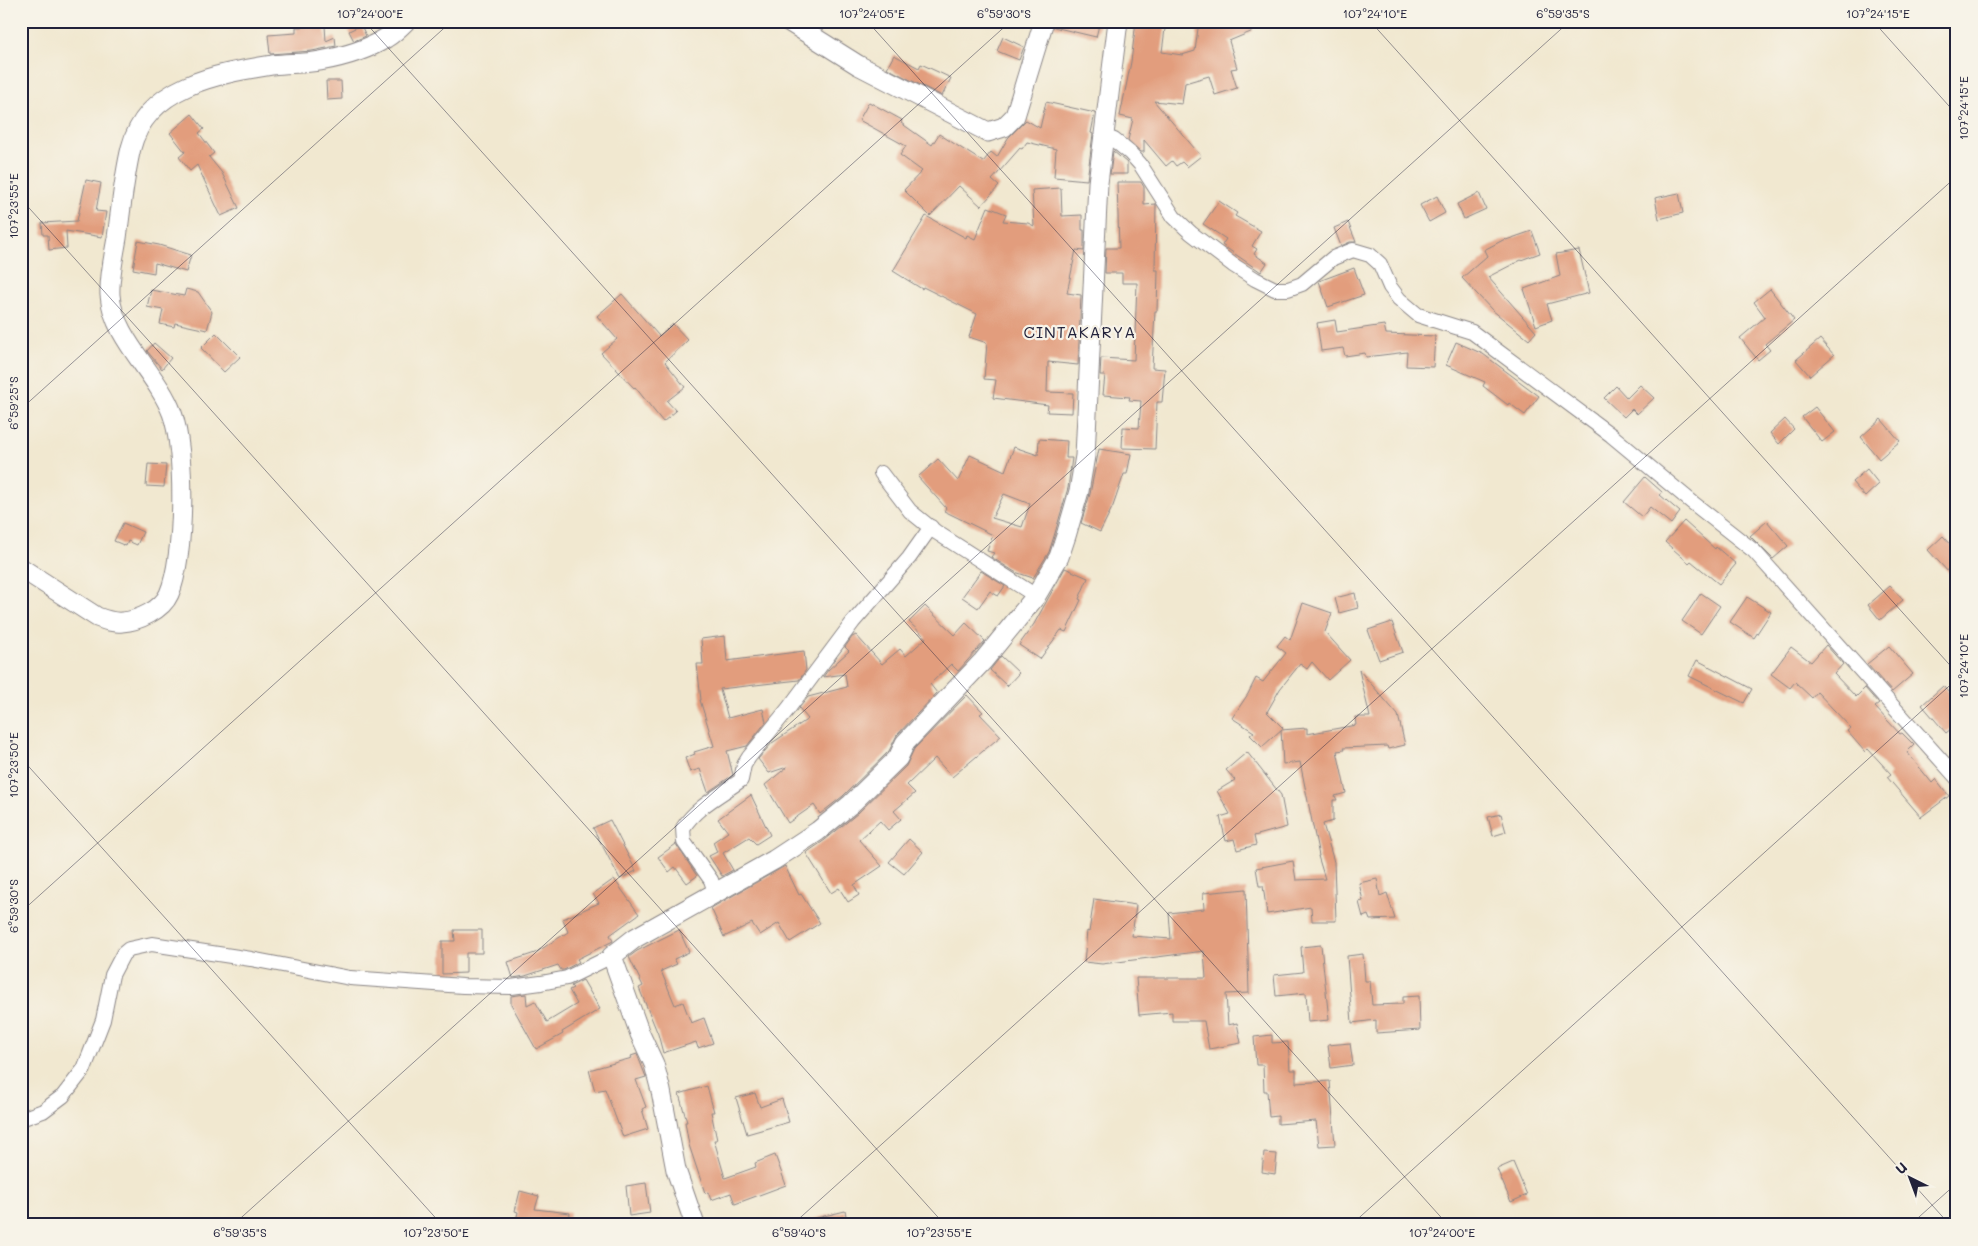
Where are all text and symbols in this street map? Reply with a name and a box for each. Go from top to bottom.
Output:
text: 107°24'00"E [337,5,403,21]
text: 107°24'05"E [839,5,905,21]
text: 6°59'30"S [977,5,1031,21]
text: 107°24'10"E [1343,5,1407,21]
text: 6°59'35"S [1536,5,1590,21]
text: 107°24'15"E [1846,5,1910,21]
text: 107°24'15"E [1955,76,1971,140]
text: 107°23'55"E [5,173,21,239]
district label: CINTAKARYA [1024,321,1136,342]
text: 6°59'25"S [5,376,21,430]
text: 107°24'10"E [1955,634,1971,698]
text: 107°23'50"E [5,732,21,798]
text: 6°59'30"S [5,879,21,933]
north arrow [1886,1154,1936,1204]
text: U [1891,1158,1911,1178]
text: 6°59'35"S [213,1224,267,1240]
text: 107°23'50"E [403,1224,469,1240]
text: 6°59'40"S [772,1224,826,1240]
text: 107°23'55"E [906,1224,972,1240]
text: 107°24'00"E [1409,1224,1475,1240]

